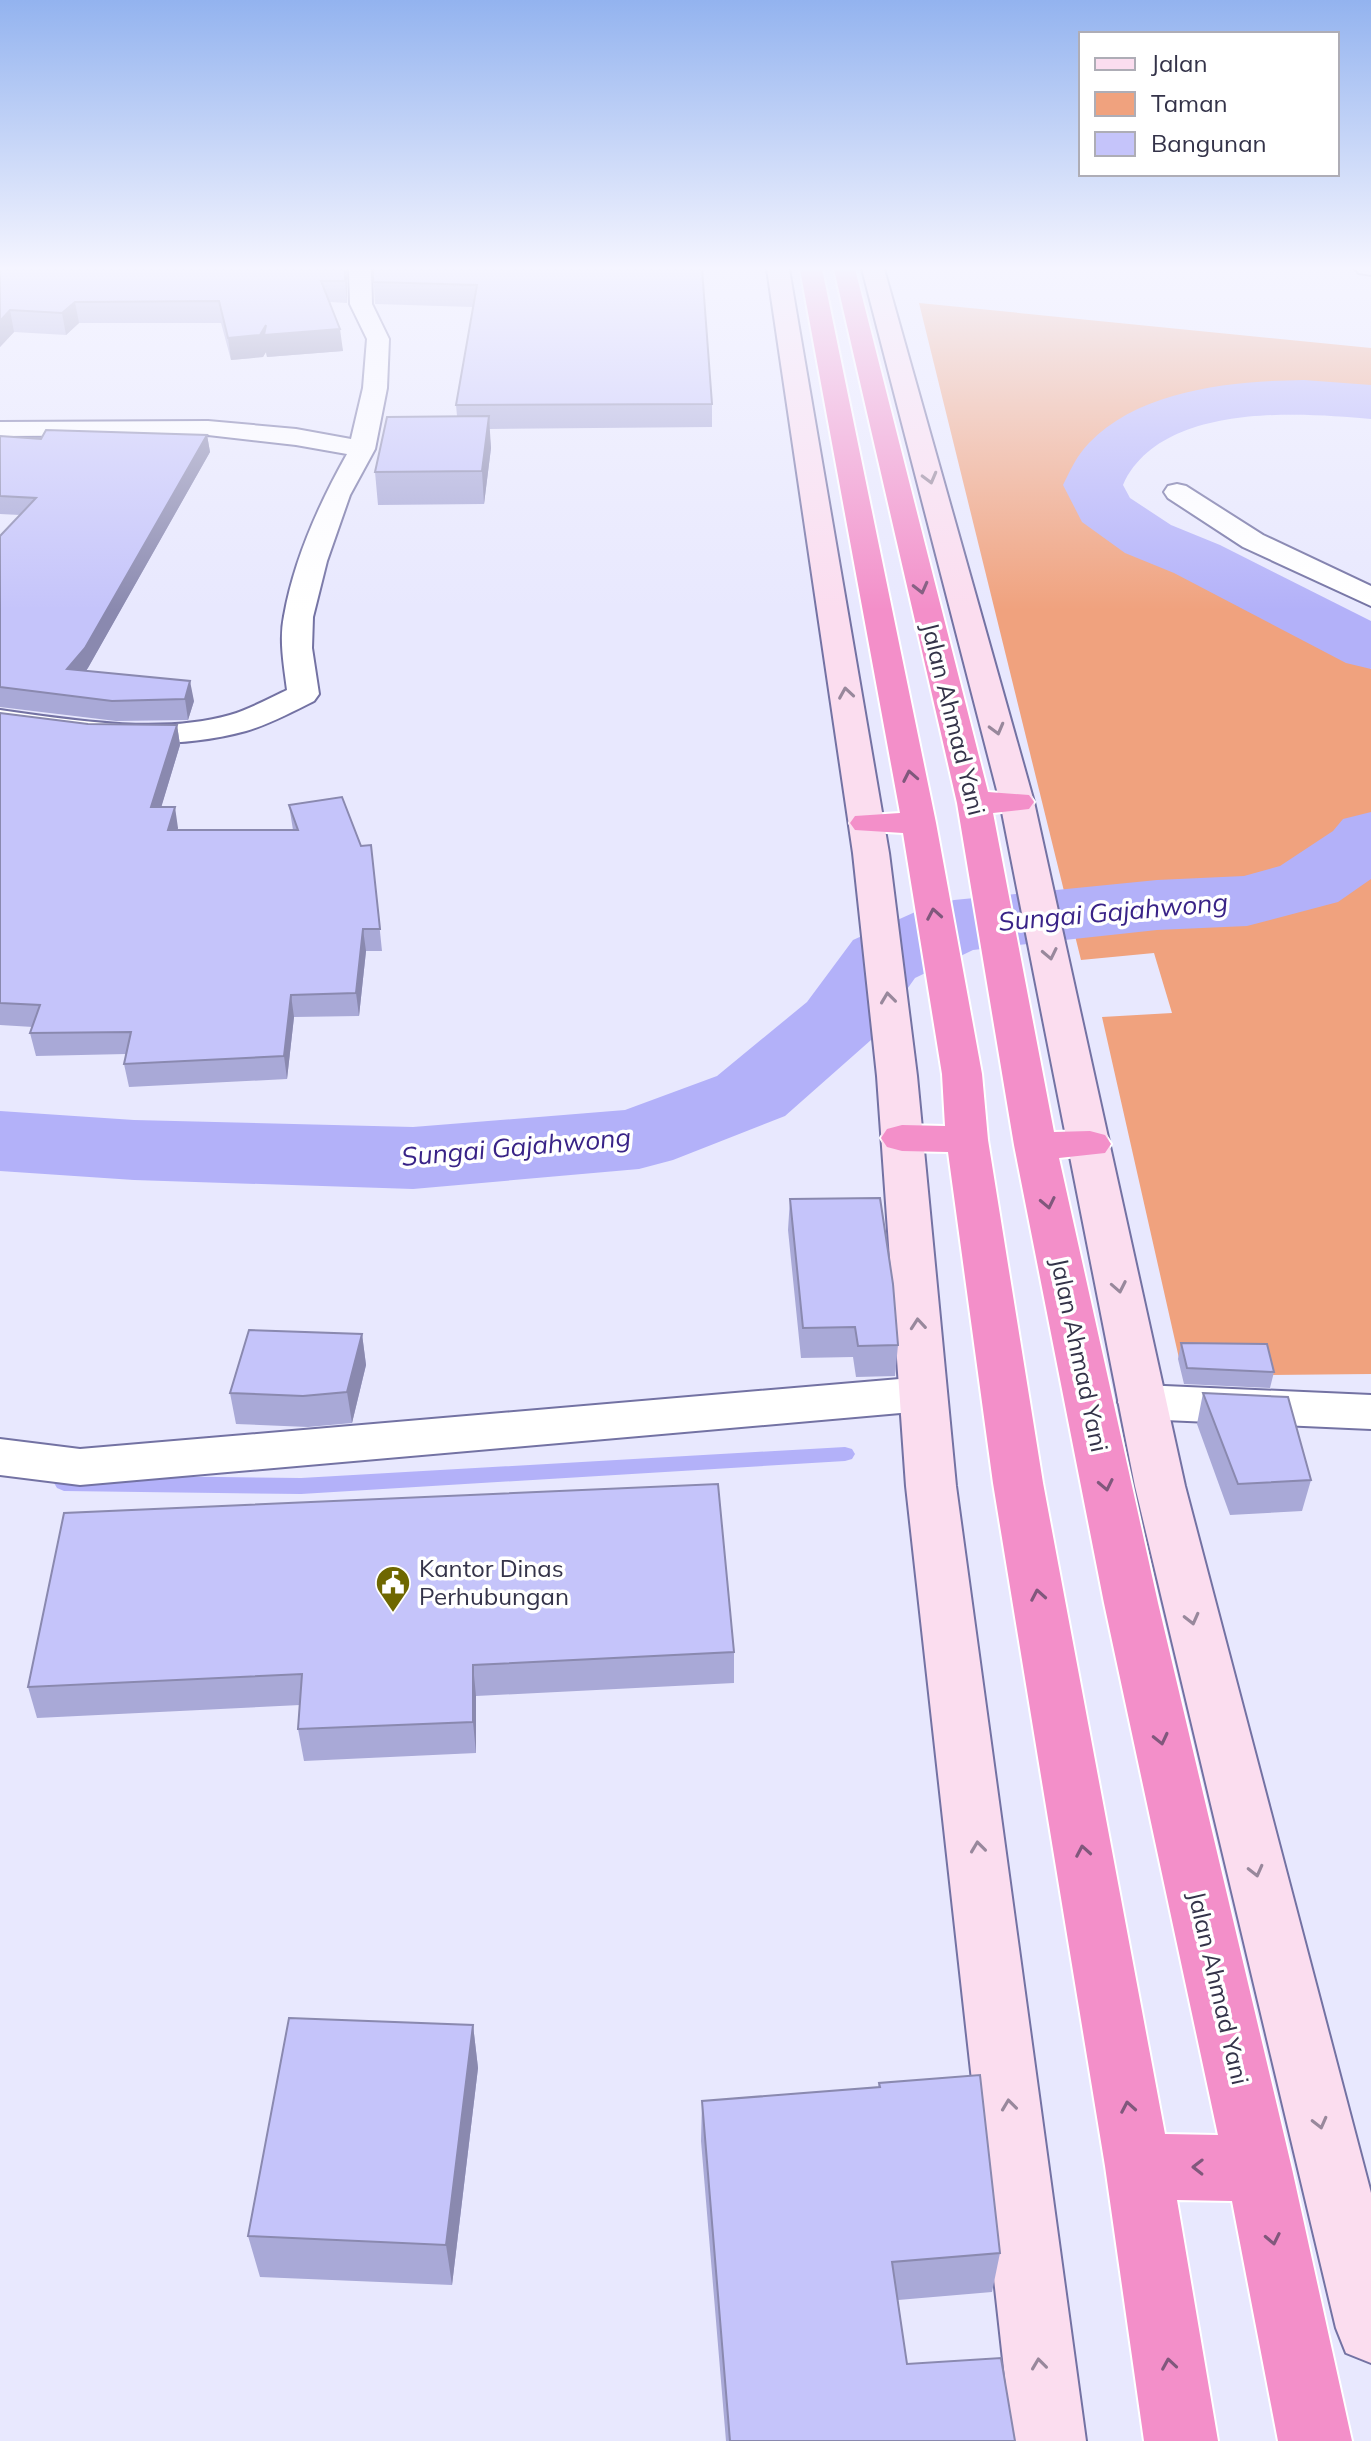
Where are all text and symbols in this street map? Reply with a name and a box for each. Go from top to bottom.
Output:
legend [1079,32,1339,176]
text: Jalan [1151,48,1207,78]
text: Taman [1151,88,1228,118]
text: Bangunan [1151,128,1267,158]
one-way arrow [920,470,937,484]
one-way arrow [911,580,928,594]
street label: Jalan Ahmad Yani [916,619,992,818]
one-way arrow [838,686,855,700]
one-way arrow [988,721,1005,735]
one-way arrow [902,770,919,783]
water label: Sungai Gajahwong [997,885,1229,938]
one-way arrow [927,907,944,921]
one-way arrow [1041,946,1058,960]
one-way arrow [879,991,896,1004]
water label: Sungai Gajahwong [400,1120,632,1173]
one-way arrow [1038,1197,1055,1210]
street label: Jalan Ahmad Yani [1045,1255,1115,1455]
one-way arrow [1110,1280,1127,1293]
one-way arrow [909,1317,926,1330]
one-way arrow [1097,1478,1114,1492]
place label: Kantor Dinas Perhubungan [419,1553,569,1611]
public building icon: Kantor Dinas Perhubungan [374,1564,412,1614]
one-way arrow [1031,1588,1048,1602]
one-way arrow [1183,1611,1200,1625]
one-way arrow [1152,1732,1169,1746]
one-way arrow [970,1840,987,1854]
one-way arrow [1075,1844,1092,1858]
one-way arrow [1247,1863,1264,1877]
street label: Jalan Ahmad Yani [1182,1888,1256,2087]
one-way arrow [1001,2098,1018,2112]
one-way arrow [1120,2100,1137,2114]
one-way arrow [1311,2115,1328,2129]
one-way arrow [1191,2159,1204,2176]
one-way arrow [1264,2232,1281,2246]
one-way arrow [1031,2357,1048,2370]
one-way arrow [1161,2357,1178,2371]

